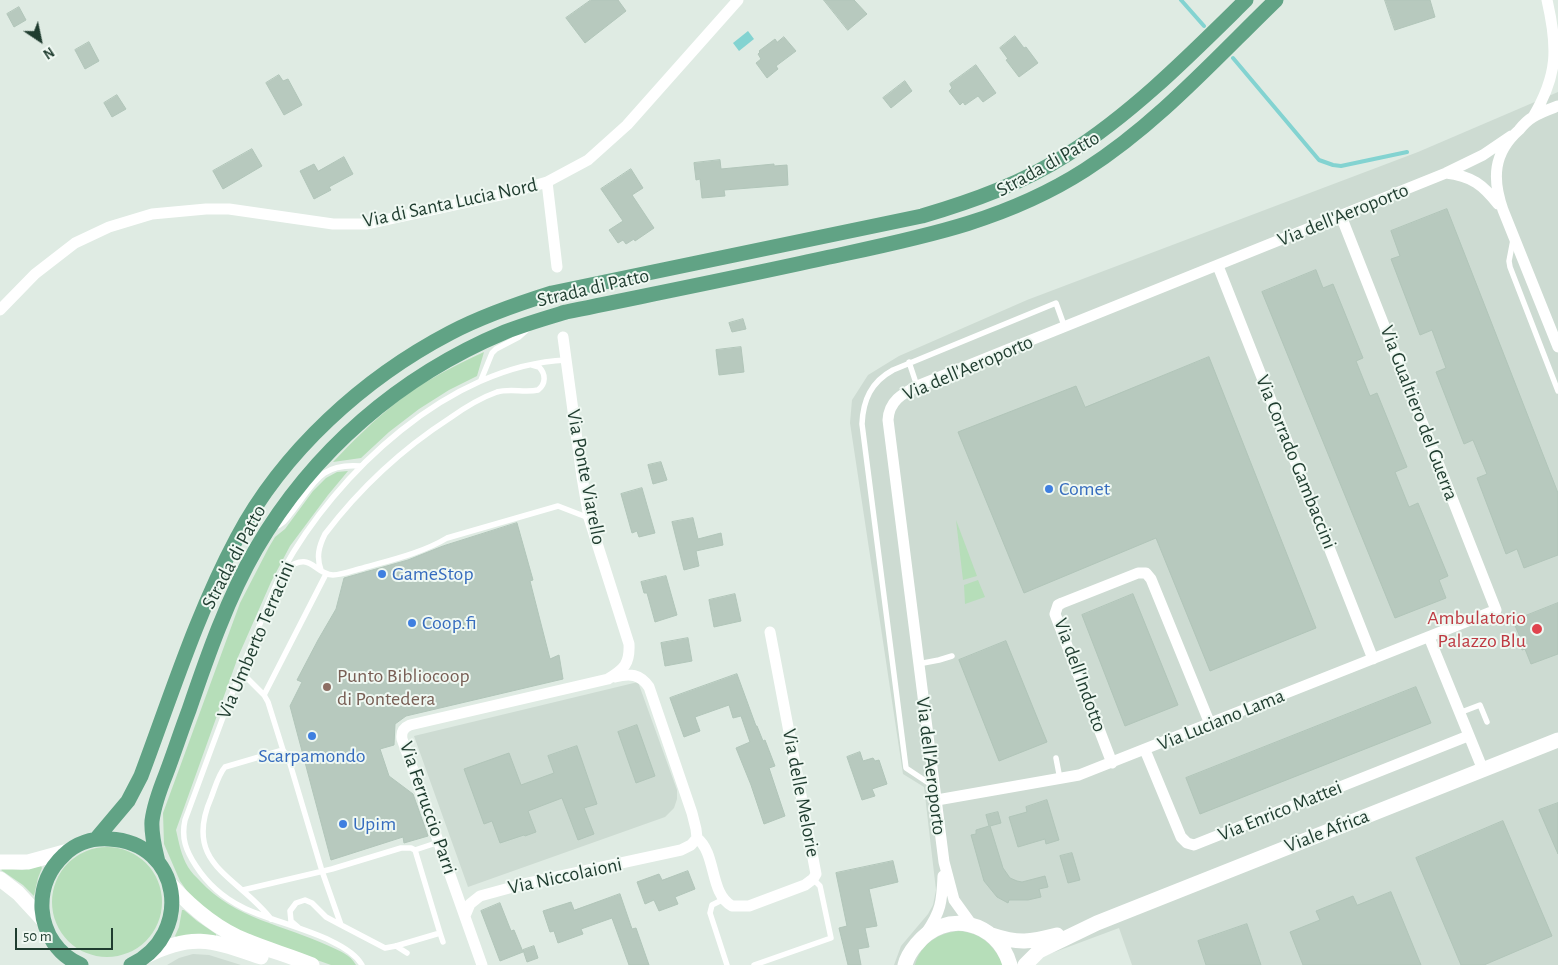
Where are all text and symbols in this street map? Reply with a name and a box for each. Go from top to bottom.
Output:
north arrow [15,15,65,65]
text: N [40,44,56,61]
street label: Strada di Patto [992,126,1104,202]
street label: Via di Santa Lucia Nord [361,173,539,233]
street label: Via dell'Aeroporto [1274,178,1412,252]
street label: Strada di Patto [535,263,651,313]
street label: Via Gualtiero del Guerra [1375,322,1463,504]
street label: Via dell'Aeroporto [899,330,1037,406]
street label: Via Corrado Gambaccini [1250,372,1342,552]
street label: Via Ponte Viarello [561,407,611,547]
place label: Comet [1059,477,1110,501]
marker: Comet [1043,483,1055,495]
street label: Strada di Patto [197,501,271,613]
street label: Via Umberto Terracini [212,557,300,723]
place label: GameStop [392,562,474,586]
marker: GameStop [376,568,388,580]
place label: Ambulatorio Palazzo Blu [1427,606,1526,653]
place label: Coop.fi [422,611,477,635]
street label: Via dell'Indotto [1048,615,1112,735]
marker: Coop.fi [406,617,418,629]
marker: Ambulatorio Palazzo Blu [1530,622,1544,636]
place label: Punto Bibliocoop di Pontedera [337,664,470,711]
marker: Punto Bibliocoop di Pontedera [321,681,333,693]
street label: Via Luciano Lama [1154,684,1288,756]
street label: Via dell'Aeroporto [911,696,951,836]
street label: Via delle Melorie [777,727,825,859]
marker: Scarpamondo [306,730,318,742]
street label: Via Ferruccio Parri [394,738,462,878]
place label: Scarpamondo [258,744,366,768]
street label: Via Enrico Mattei [1214,775,1346,847]
street label: Viale Africa [1281,804,1373,858]
place label: Upim [353,812,396,836]
marker: Upim [337,818,349,830]
street label: Via Niccolaioni [506,852,624,900]
scale bar [18,918,115,950]
text: 50 m [23,929,52,944]

